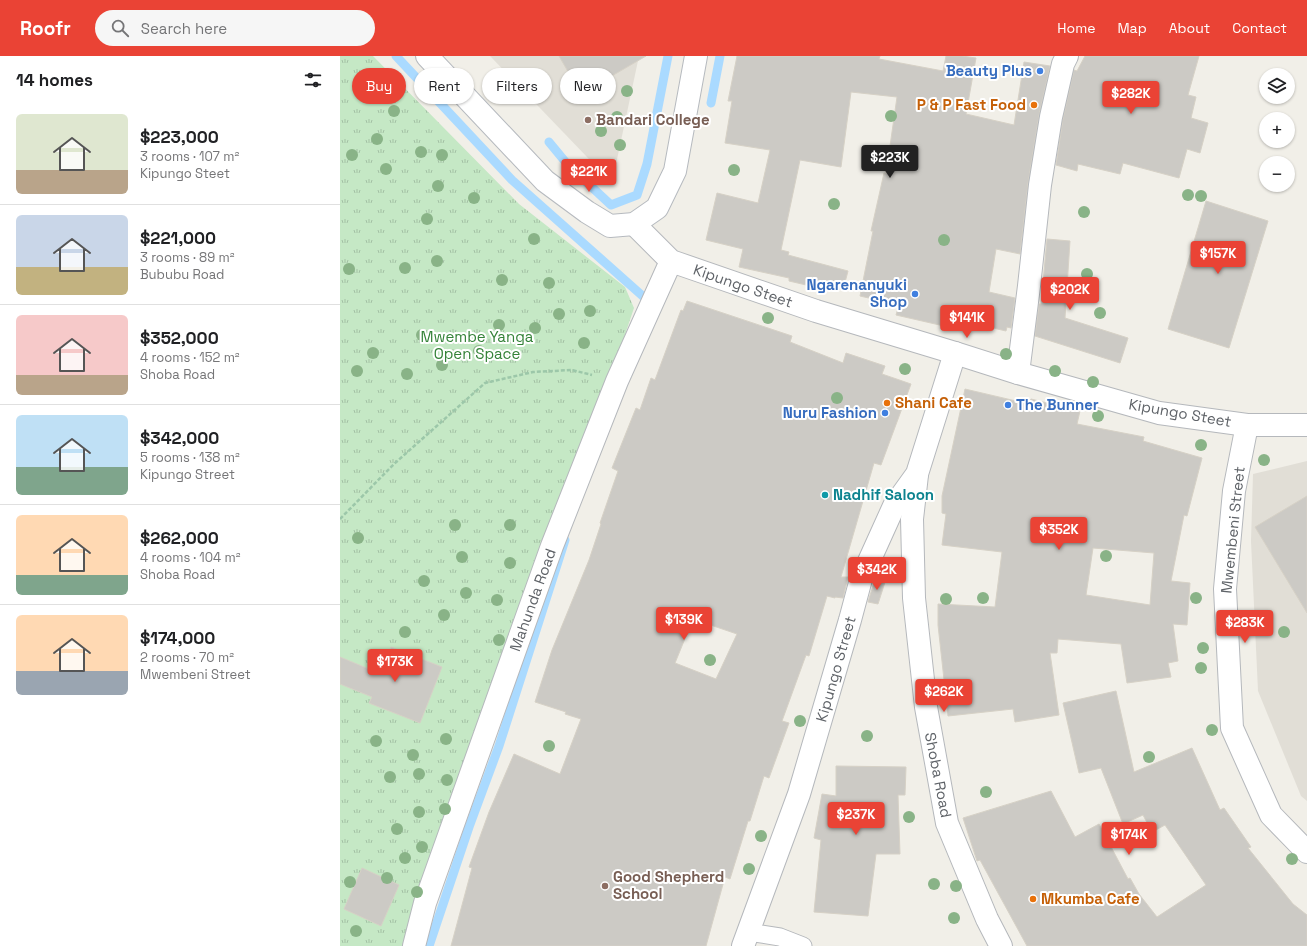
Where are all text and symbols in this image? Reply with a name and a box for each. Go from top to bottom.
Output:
search box [95,10,375,46]
text: Roofr [20,16,71,41]
icon: search [109,17,131,39]
text: Search here [141,19,227,38]
text: Home [1057,19,1095,37]
text: Map [1117,19,1147,37]
text: About [1169,19,1210,37]
text: Contact [1232,19,1287,37]
place label: Beauty Plus [946,61,1032,80]
marker: Beauty Plus [1035,66,1045,76]
chip: Buy [352,68,406,104]
chip: Rent [414,68,474,104]
chip: Filters [482,68,552,104]
chip: New [560,68,616,104]
map controls [1259,68,1295,192]
button: layers [1259,68,1295,104]
text: 14 homes [16,69,93,91]
icon: filters [302,69,324,91]
pin: $282K [1103,81,1159,115]
text: $282K [1111,85,1151,102]
place label: P & P Fast Food [917,95,1026,114]
marker: P & P Fast Food [1029,100,1039,110]
place label: Bandari College [596,110,710,129]
button: + [1259,112,1295,148]
marker: Bandari College [583,115,593,125]
text: $223,000 [140,126,219,148]
icon: home [48,130,96,178]
pin: $223K [862,145,918,179]
text: 3 rooms · 107 m² [140,148,239,165]
text: $223K [870,149,910,166]
button: − [1259,156,1295,192]
pin: $221K [561,159,617,193]
text: $221K [570,163,608,180]
text: Kipungo Steet [140,165,230,182]
text: $221,000 [140,227,216,249]
icon: home [48,231,96,279]
pin: $157K [1190,241,1246,275]
text: $157K [1200,245,1236,262]
text: 3 rooms · 89 m² [140,249,234,266]
street label: Kipungo Steet [691,260,795,311]
text: Bububu Road [140,266,224,283]
place label: Ngarenanyuki Shop [806,275,907,311]
pin: $202K [1042,277,1098,311]
text: $202K [1050,281,1090,298]
marker: Ngarenanyuki Shop [910,289,920,299]
pin: $141K [939,305,995,339]
text: $141K [949,309,985,326]
text: $352,000 [140,327,219,349]
park label: Mwembe Yanga Open Space [421,327,534,363]
icon: home [48,331,96,379]
text: 4 rooms · 152 m² [140,349,240,366]
text: Shoba Road [140,366,215,383]
place label: Shani Cafe [895,393,972,412]
street label: Kipungo Steet [1127,394,1233,431]
place label: The Bunner [1016,395,1099,414]
marker: Shani Cafe [882,398,892,408]
marker: The Bunner [1003,400,1013,410]
place label: Nuru Fashion [783,403,877,422]
marker: Nuru Fashion [880,408,890,418]
text: $342,000 [140,427,219,449]
icon: home [48,431,96,479]
text: 5 rooms · 138 m² [140,449,240,466]
street label: Mwembeni Street [1216,465,1249,594]
text: Kipungo Street [140,466,235,483]
place label: Nadhif Saloon [833,485,934,504]
marker: Nadhif Saloon [820,490,830,500]
pin: $352K [1031,517,1087,551]
text: $352K [1039,521,1079,538]
text: $262,000 [140,527,219,549]
icon: home [48,531,96,579]
street label: Mahunda Road [505,546,560,654]
text: 4 rooms · 104 m² [140,549,241,566]
pin: $342K [849,557,905,591]
text: $342K [857,561,897,578]
text: Shoba Road [140,566,215,583]
pin: $139K [656,607,712,641]
pin: $283K [1217,610,1273,644]
text: $139K [665,611,703,628]
street label: Kipungo Street [811,614,860,724]
text: $283K [1225,614,1265,631]
text: $174,000 [140,627,215,649]
icon: home [48,631,96,679]
text: 2 rooms · 70 m² [140,649,234,666]
pin: $173K [367,649,423,683]
text: $173K [377,653,414,670]
text: Mwembeni Street [140,666,251,683]
pin: $262K [916,679,972,713]
text: $262K [924,683,964,700]
street label: Shoba Road [921,731,956,819]
pin: $237K [828,802,884,836]
text: $237K [837,806,875,823]
pin: $174K [1101,822,1157,856]
text: $174K [1111,826,1147,843]
place label: Good Shepherd School [613,867,724,903]
marker: Good Shepherd School [600,881,610,891]
place label: Mkumba Cafe [1041,889,1140,908]
marker: Mkumba Cafe [1028,894,1038,904]

